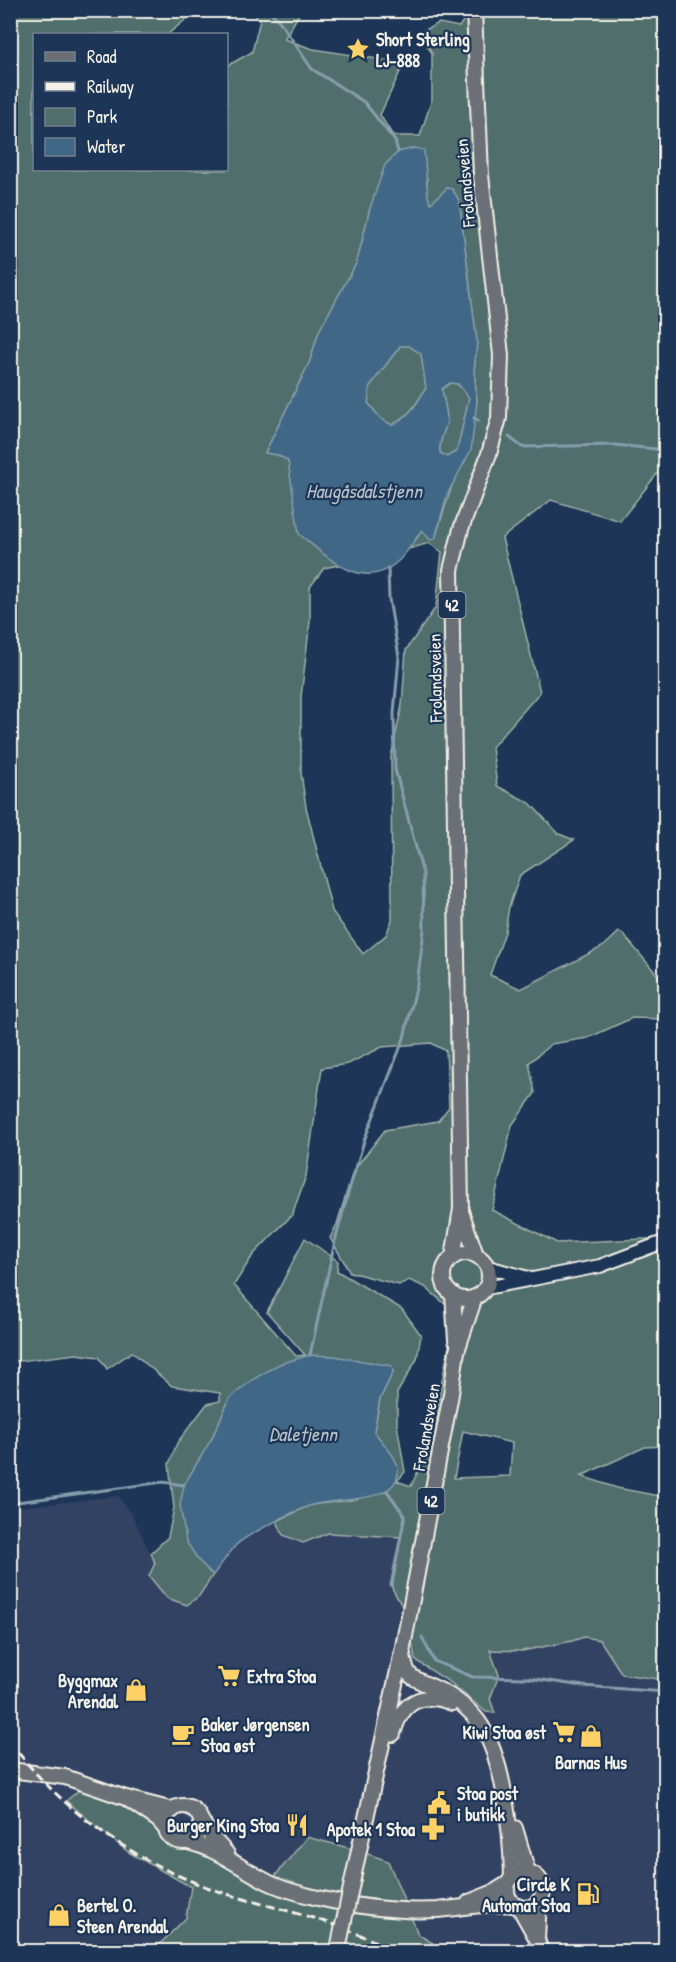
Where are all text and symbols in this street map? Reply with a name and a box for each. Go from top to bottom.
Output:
place label: Short Sterling LJ-888 [376,27,470,73]
legend [33,33,228,171]
place icon: Short Sterling LJ-888 [345,36,371,62]
text: Road [87,44,117,69]
text: Railway [87,74,134,99]
text: Park [87,104,118,129]
text: Water [87,134,125,159]
street label: Frolandsveien [449,138,481,229]
water label: Haugåsdalstjenn [306,477,424,505]
road number: 42 [438,592,466,618]
street label: Frolandsveien [422,634,448,723]
street label: Frolandsveien [406,1381,446,1474]
water label: Daletjenn [269,1420,339,1447]
road number: 42 [418,1488,444,1514]
supermarket icon: Extra Stoa [216,1663,242,1689]
place label: Extra Stoa [247,1664,317,1689]
place label: Byggmax Arendal [58,1668,119,1714]
shop icon: Byggmax Arendal [123,1677,149,1703]
place label: Baker Jørgensen Stoa øst [201,1712,310,1758]
supermarket icon: Kiwi Stoa øst [551,1719,577,1745]
place label: Kiwi Stoa øst [462,1720,547,1745]
cafe icon: Baker Jørgensen Stoa øst [170,1721,196,1747]
shop icon: Barnas Hus [578,1723,604,1749]
place label: Barnas Hus [555,1750,627,1775]
place label: Stoa post i butikk [457,1781,519,1827]
public building icon: Stoa post i butikk [426,1790,452,1816]
restaurant icon: Burger King Stoa [284,1812,310,1838]
place label: Burger King Stoa [167,1813,280,1839]
pharmacy icon: Apotek 1 Stoa [420,1816,446,1842]
place label: Apotek 1 Stoa [327,1817,416,1843]
place label: Circle K Automat Stoa [482,1872,571,1918]
fuel station icon: Circle K Automat Stoa [575,1881,601,1907]
place label: Bertel O. Steen Arendal [77,1893,169,1939]
shop icon: Bertel O. Steen Arendal [46,1902,72,1928]

